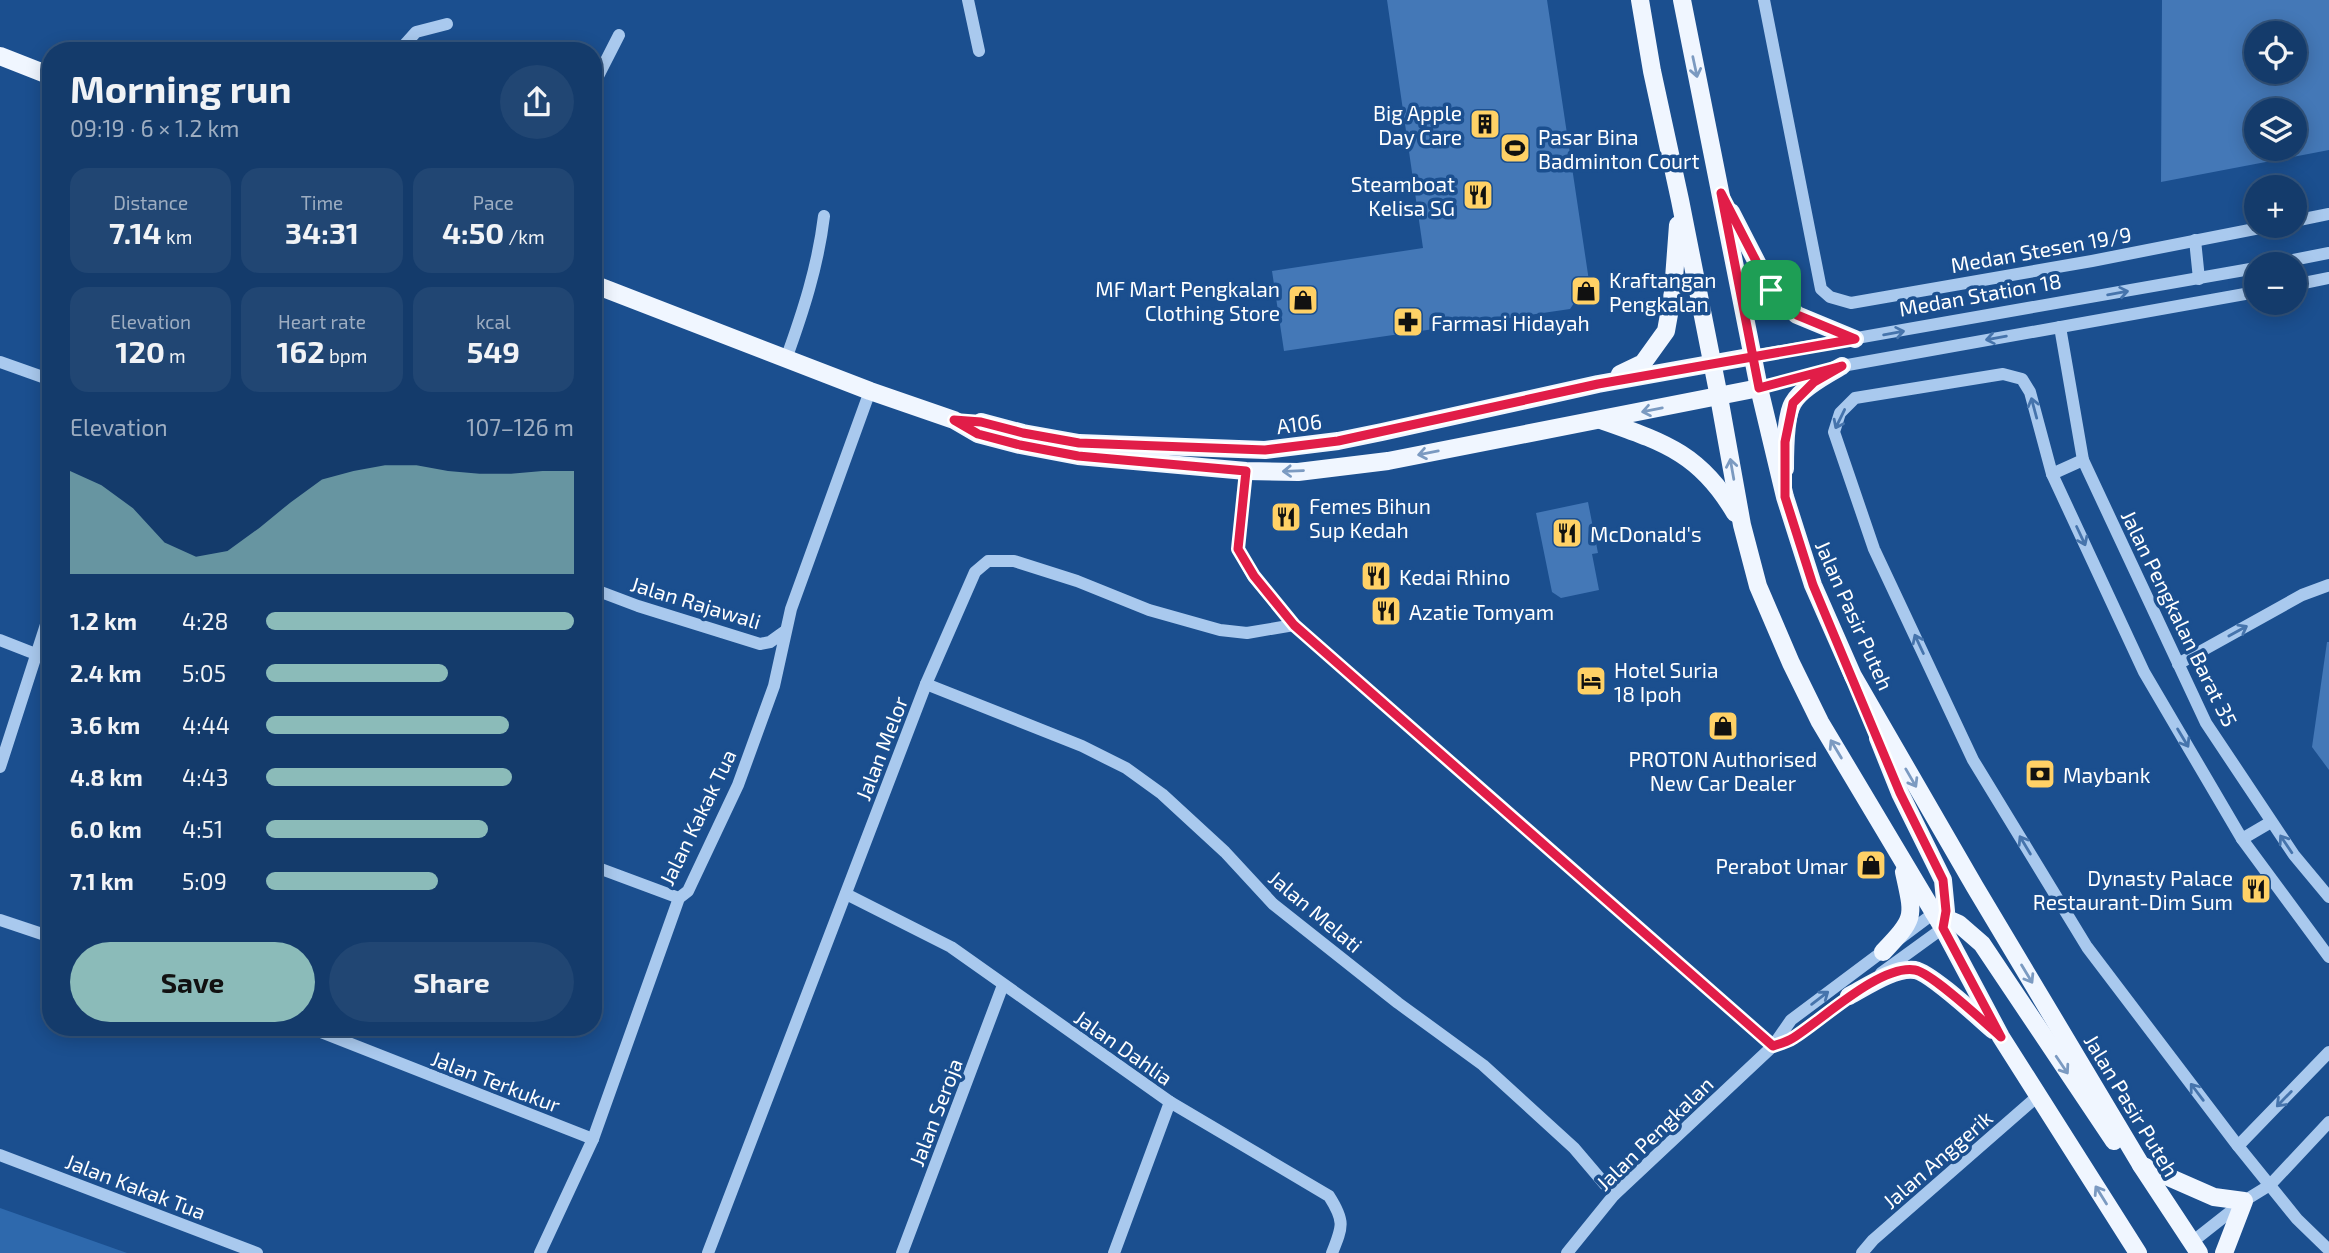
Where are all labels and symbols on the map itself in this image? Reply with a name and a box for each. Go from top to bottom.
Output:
one-way arrow [1689,55,1703,78]
place label: Big Apple Day Care [1373,100,1462,149]
building icon: Big Apple Day Care [1468,107,1502,141]
place label: Pasar Bina Badminton Court [1538,124,1700,173]
sports icon: Pasar Bina Badminton Court [1498,131,1532,165]
place label: Steamboat Kelisa SG [1351,171,1455,220]
restaurant icon: Steamboat Kelisa SG [1461,178,1495,212]
street label: Medan Stesen 19/9 [1949,221,2133,277]
pin [1741,260,1801,320]
place label: Kraftangan Pengkalan [1609,267,1716,316]
street label: Medan Station 18 [1897,267,2063,321]
shop icon: Kraftangan Pengkalan [1569,274,1603,308]
place label: MF Mart Pengkalan Clothing Store [1095,276,1280,325]
shop icon: MF Mart Pengkalan Clothing Store [1286,283,1320,317]
one-way arrow [2106,286,2129,299]
pharmacy icon: Farmasi Hidayah [1391,305,1425,339]
place label: Farmasi Hidayah [1431,310,1590,335]
one-way arrow [1882,326,1905,339]
one-way arrow [1985,332,2008,345]
one-way arrow [2027,397,2040,420]
one-way arrow [1641,404,1664,417]
street label: A106 [1275,408,1323,438]
one-way arrow [1832,409,1846,429]
one-way arrow [1418,447,1440,461]
one-way arrow [1725,458,1738,481]
one-way arrow [1282,465,1305,478]
place label: Femes Bihun Sup Kedah [1309,493,1431,542]
restaurant icon: Femes Bihun Sup Kedah [1269,500,1303,534]
street label: Jalan Pengkalan Barat 35 [2117,506,2243,730]
restaurant icon: McDonald's [1550,516,1584,550]
place label: McDonald's [1590,521,1702,546]
one-way arrow [2075,525,2088,546]
street label: Jalan Pasir Puteh [1811,536,1899,694]
restaurant icon: Kedai Rhino [1359,559,1393,593]
place label: Kedai Rhino [1399,564,1510,589]
street label: Jalan Rajawali [628,570,764,635]
restaurant icon: Azatie Tomyam [1369,594,1403,628]
place label: Azatie Tomyam [1409,599,1554,624]
one-way arrow [2227,624,2248,637]
one-way arrow [1912,634,1925,655]
place label: Hotel Suria 18 Ipoh [1614,657,1719,706]
hotel icon: Hotel Suria 18 Ipoh [1574,664,1608,698]
street label: Jalan Melor [850,692,913,804]
shop icon: PROTON Authorised New Car Dealer [1706,709,1740,743]
one-way arrow [2176,728,2190,748]
one-way arrow [1829,739,1843,759]
street label: Jalan Kakak Tua [653,745,741,889]
place label: PROTON Authorised New Car Dealer [1629,746,1817,795]
bank icon: Maybank [2023,757,2057,791]
place label: Maybank [2063,762,2151,787]
one-way arrow [1905,767,1919,787]
one-way arrow [2279,835,2293,854]
one-way arrow [2018,836,2032,856]
shop icon: Perabot Umar [1854,848,1888,882]
place label: Perabot Umar [1716,853,1849,878]
street label: Jalan Melati [1264,865,1368,957]
place label: Dynasty Palace Restaurant-Dim Sum [2033,865,2233,914]
restaurant icon: Dynasty Palace Restaurant-Dim Sum [2239,872,2273,906]
one-way arrow [2020,963,2034,983]
one-way arrow [1810,991,1829,1006]
street label: Jalan Dahlia [1070,1004,1178,1090]
street label: Jalan Pasir Puteh [2080,1029,2184,1181]
street label: Jalan Terkukur [428,1045,565,1117]
street label: Jalan Seroja [903,1055,968,1170]
one-way arrow [2055,1055,2069,1074]
street label: Jalan Pengkalan [1590,1071,1718,1195]
one-way arrow [2189,1083,2204,1101]
one-way arrow [2275,1090,2292,1107]
street label: Jalan Anggerik [1877,1104,1997,1213]
street label: Jalan Kakak Tua [62,1148,210,1224]
one-way arrow [2094,1186,2108,1206]

